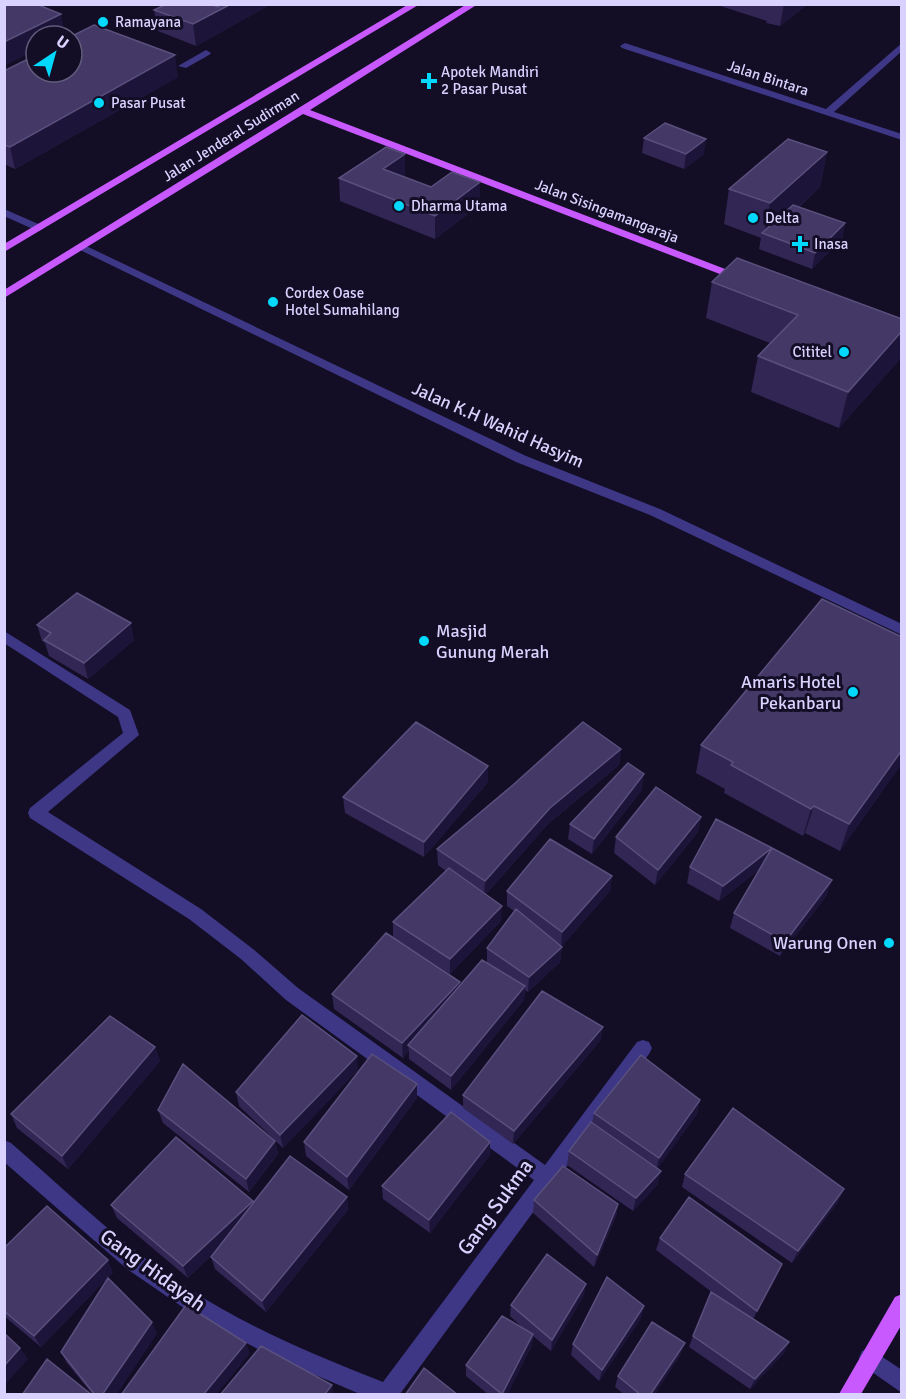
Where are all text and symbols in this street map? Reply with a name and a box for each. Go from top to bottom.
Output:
place label: Ramayana [115,13,181,31]
marker: Ramayana [96,15,110,29]
north arrow [24,24,84,84]
text: U [52,31,72,54]
street label: Jalan Bintara [725,56,811,100]
place label: Apotek Mandiri 2 Pasar Pusat [441,63,539,98]
marker: Apotek Mandiri 2 Pasar Pusat [422,74,436,88]
street label: Jalan Jenderal Sudirman [159,87,303,185]
place label: Pasar Pusat [111,94,186,112]
marker: Pasar Pusat [92,96,106,110]
street label: Jalan Sisingamangaraja [533,175,681,247]
place label: Dharma Utama [411,197,507,215]
marker: Dharma Utama [392,199,406,213]
place label: Delta [765,209,799,227]
marker: Delta [746,211,760,225]
marker: Inasa [791,235,809,253]
place label: Inasa [814,235,848,253]
place label: Cordex Oase Hotel Sumahilang [285,284,400,319]
marker: Cordex Oase Hotel Sumahilang [266,295,280,309]
place label: Cititel [793,343,832,361]
marker: Cititel [837,345,851,359]
street label: Jalan K.H Wahid Hasyim [409,377,587,473]
place label: Masjid Gunung Merah [436,620,549,663]
marker: Masjid Gunung Merah [417,634,431,648]
place label: Amaris Hotel Pekanbaru [741,671,841,714]
marker: Amaris Hotel Pekanbaru [846,685,860,699]
place label: Warung Onen [773,932,877,954]
marker: Warung Onen [882,936,896,950]
street label: Gang Sukma [451,1154,539,1260]
street label: Gang Hidayah [95,1223,211,1317]

